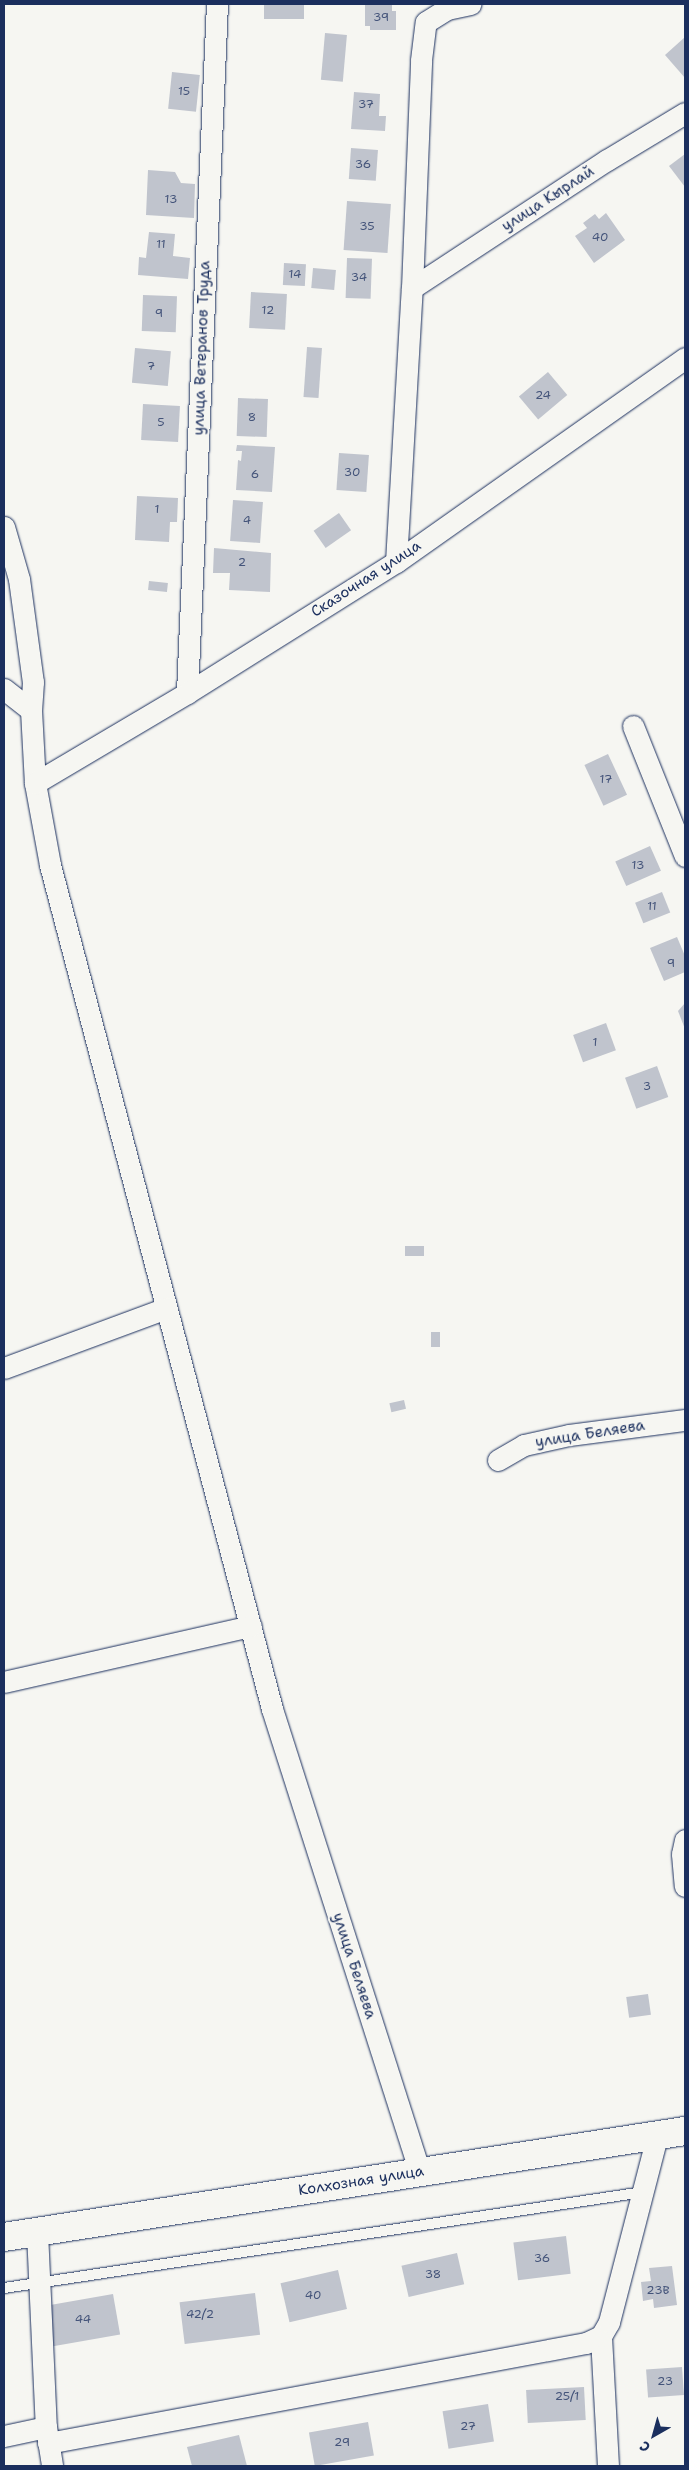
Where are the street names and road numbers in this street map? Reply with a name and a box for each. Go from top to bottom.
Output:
street label: улица Кырлай [498,162,598,236]
street label: улица Ветеранов Труда [190,260,214,436]
street label: Сказочная улица [308,537,424,621]
street label: улица Беляева [534,1416,646,1452]
street label: улица Беляева [328,1911,380,2021]
street label: Колхозная улица [297,2162,425,2200]

